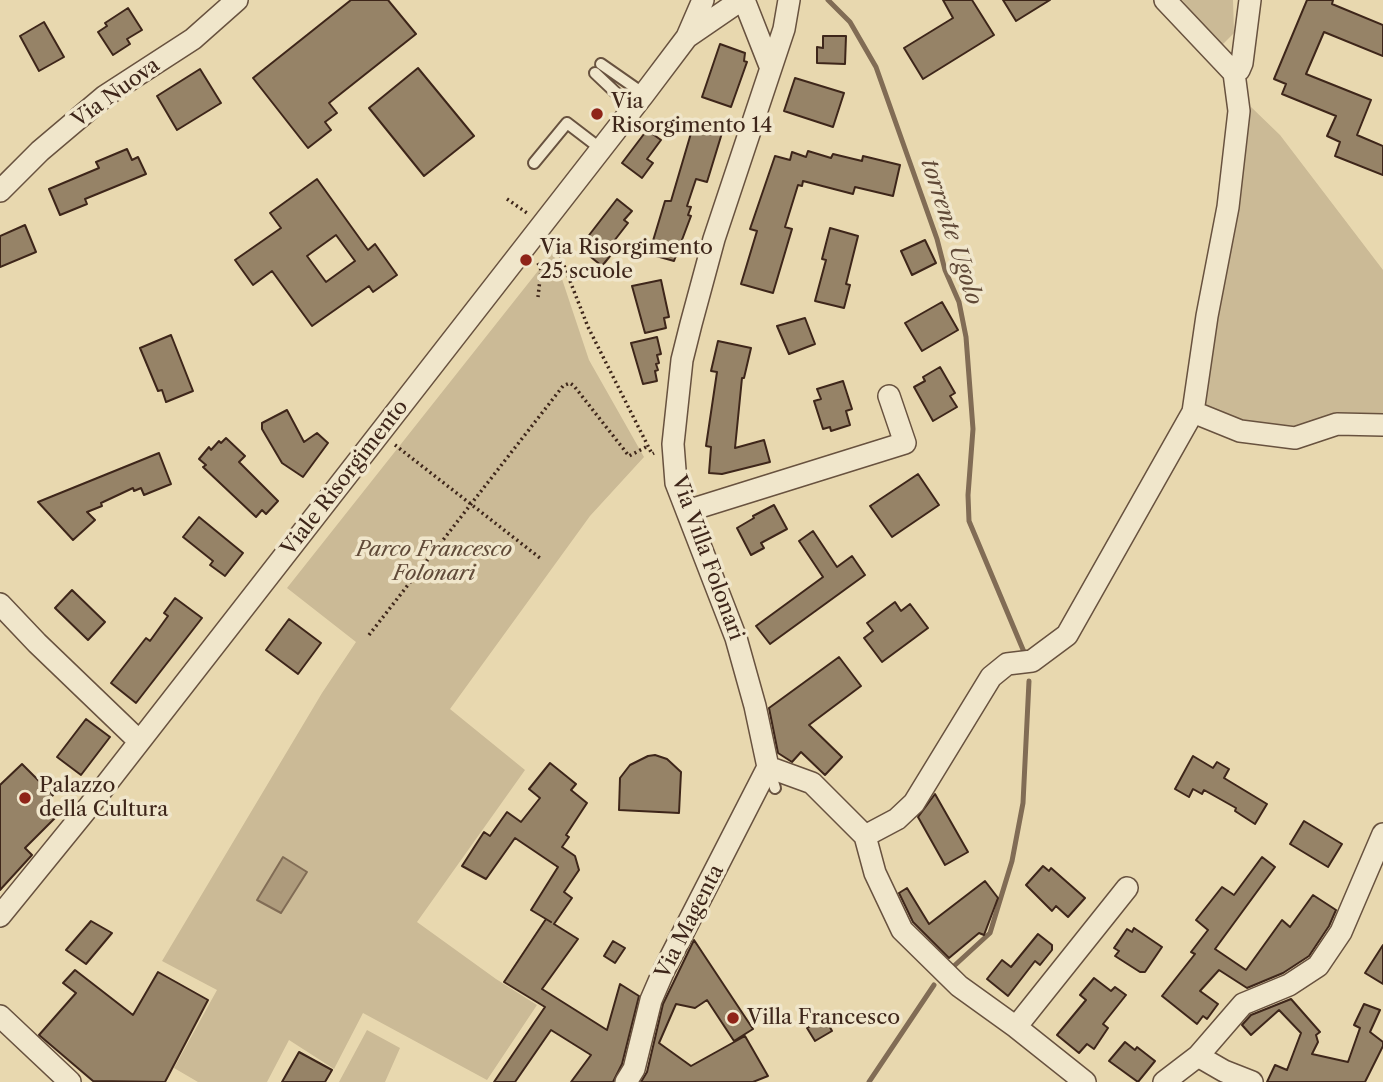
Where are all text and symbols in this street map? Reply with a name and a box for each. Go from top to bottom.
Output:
street label: Via Nuova [67,53,165,133]
place label: Via Risorgimento 14 [611,89,772,139]
marker: Via Risorgimento 14 [589,106,605,122]
water label: torrente Ugolo [914,156,988,308]
place label: Via Risorgimento 25 scuole [540,235,713,285]
marker: Via Risorgimento 25 scuole [518,252,534,268]
street label: Viale Risorgimento [276,395,414,561]
street label: Via Villa Folonari [666,472,748,644]
park label: Parco Francesco Folonari [356,537,512,587]
place label: Palazzo della Cultura [39,773,168,823]
marker: Palazzo della Cultura [17,790,33,806]
street label: Via Magenta [650,861,730,983]
place label: Villa Francesco [747,1005,900,1031]
marker: Villa Francesco [725,1010,741,1026]

